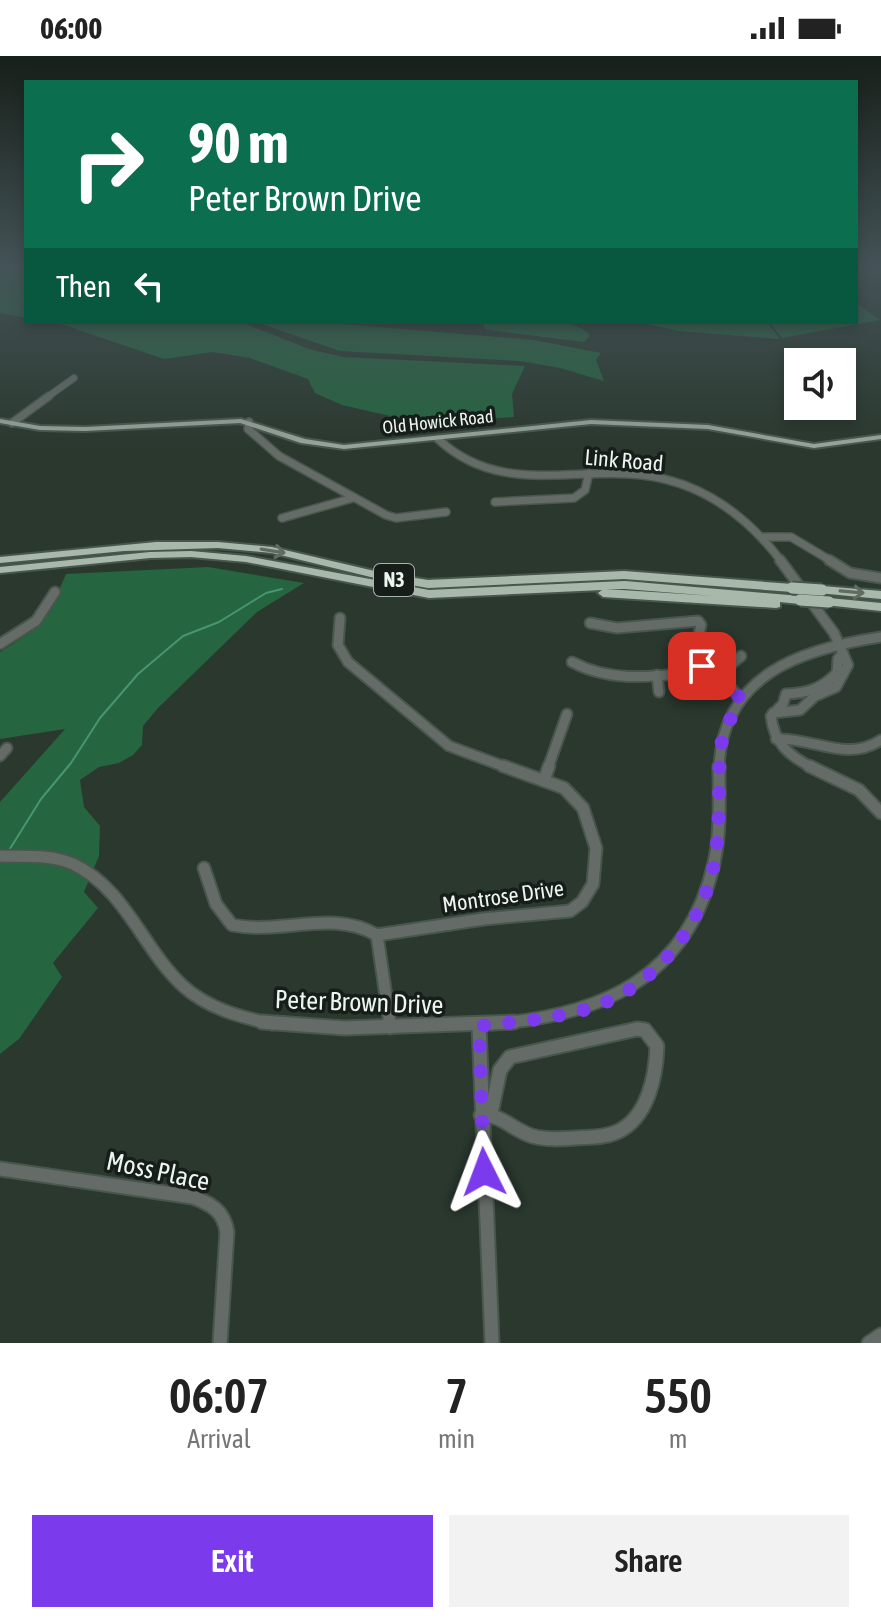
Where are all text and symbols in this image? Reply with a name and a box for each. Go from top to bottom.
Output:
text: 06:00 [40,11,102,45]
text: 90 m [188,111,289,175]
icon: right [56,112,160,216]
text: Peter Brown Drive [188,177,422,219]
icon: left [127,264,171,308]
text: Then [56,269,111,303]
map controls [784,348,856,420]
button: sound [784,348,856,420]
street label: Old Howick Road [382,405,494,438]
street label: Link Road [584,444,664,476]
one-way arrow [260,544,285,559]
road number: N3 [374,564,414,596]
one-way arrow [838,585,865,600]
pin [668,632,736,700]
icon: arrive [680,644,724,688]
street label: Montrose Drive [441,875,565,917]
street label: Peter Brown Drive [274,984,444,1020]
position arrow [442,1130,526,1214]
street label: Moss Place [104,1145,212,1197]
text: 06:07 [169,1368,269,1423]
text: 7 [445,1368,468,1423]
text: 550 [644,1368,712,1423]
text: Arrival [187,1424,251,1454]
text: min [438,1424,475,1454]
text: m [669,1424,687,1454]
button: Exit [32,1515,433,1607]
button: Share [449,1515,849,1607]

